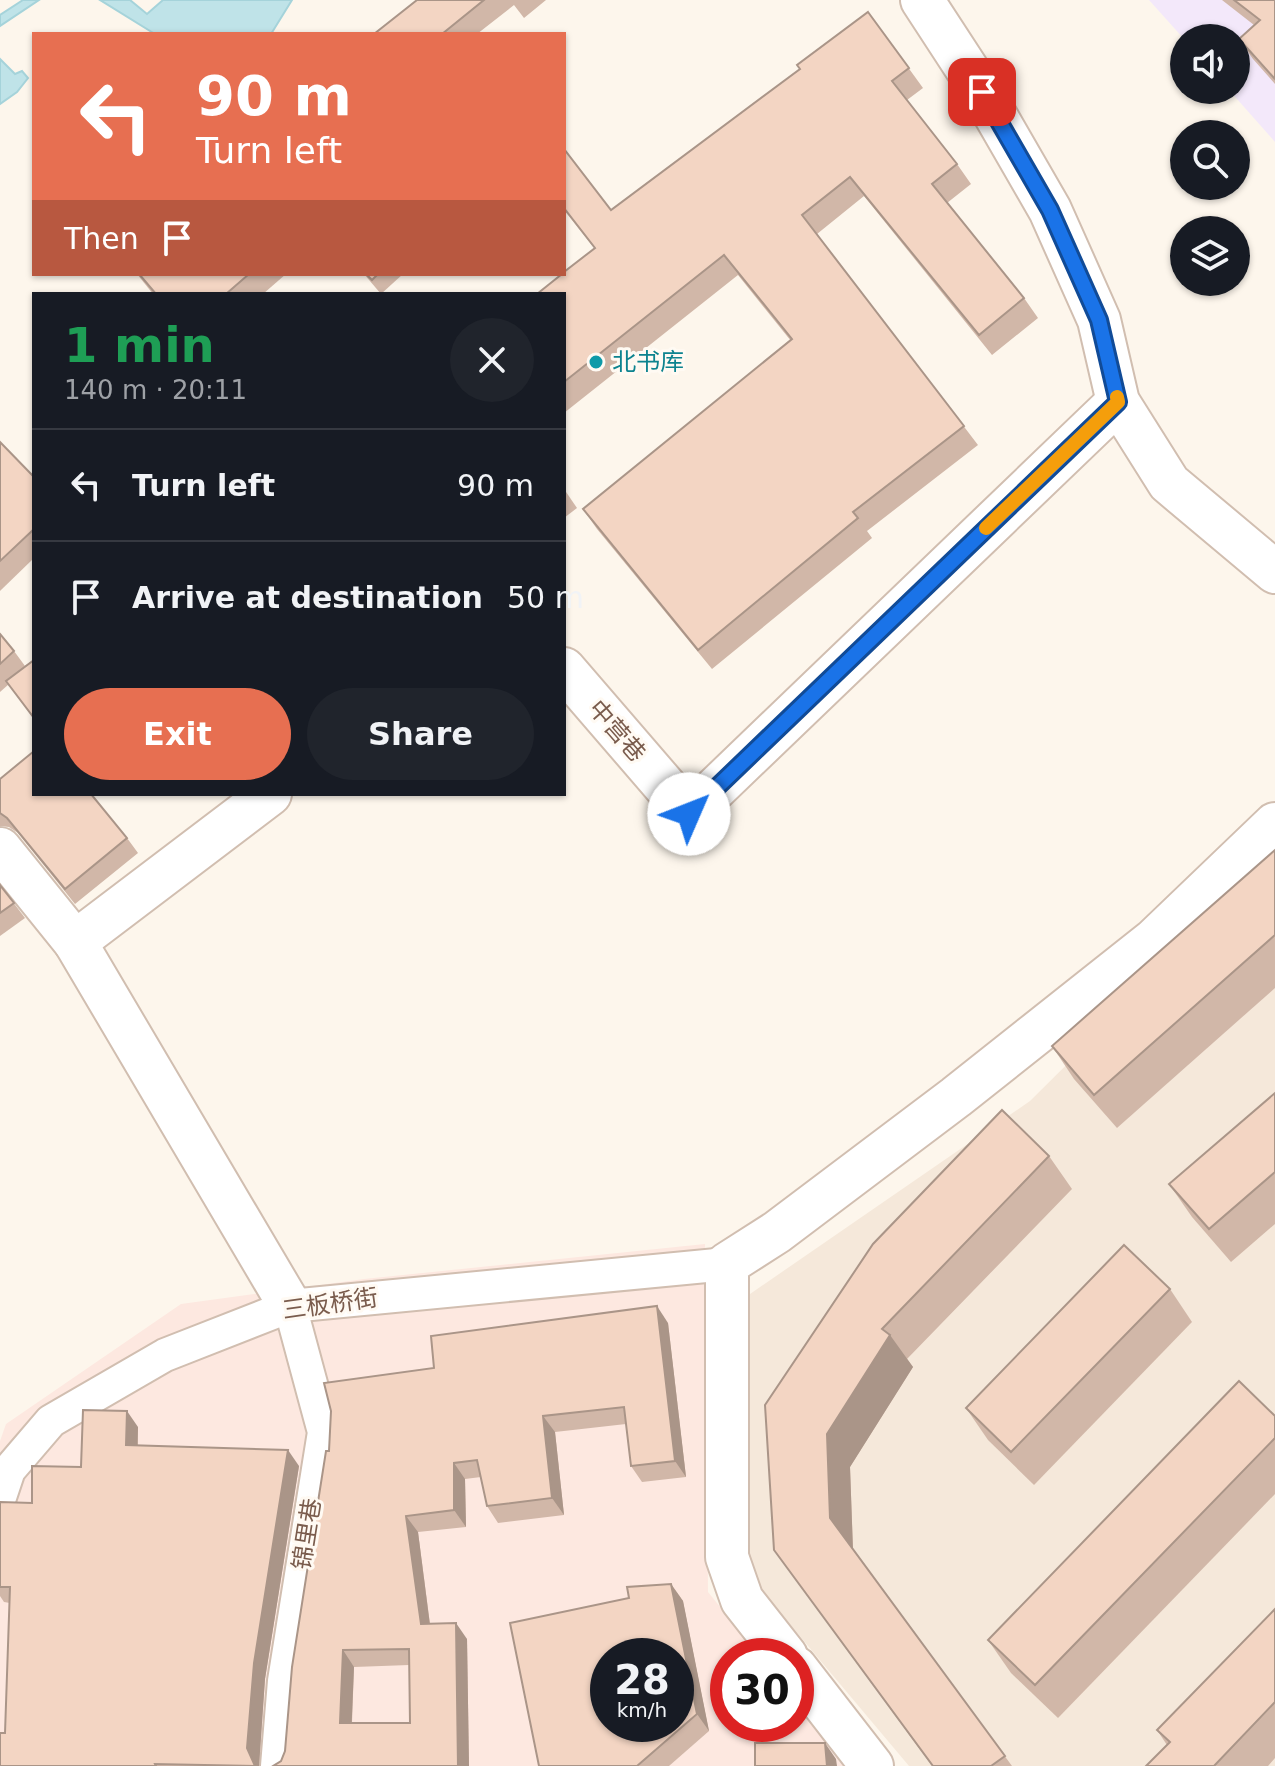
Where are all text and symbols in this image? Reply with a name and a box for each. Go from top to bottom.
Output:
map controls [1170,24,1250,296]
button: sound [1170,24,1250,104]
pin [948,58,1016,126]
text: 90 m [196,63,352,128]
icon: left [64,64,168,168]
icon: arrive [960,70,1004,114]
button: search [1170,120,1250,200]
text: Turn left [196,130,342,171]
icon: arrive [155,216,199,260]
button: layers [1170,216,1250,296]
text: Then [64,221,139,256]
text: 1 min [64,317,215,373]
button: close [450,318,534,402]
place label: 北书库 [612,348,684,376]
marker: 北书库 [587,353,605,371]
text: 140 m · 20:11 [64,375,247,405]
icon: left [64,463,108,507]
text: Turn left [132,468,275,503]
text: 90 m [457,468,534,503]
icon: arrive [64,575,108,619]
text: Arrive at destination [132,580,483,615]
text: 50 m [507,580,584,615]
button: Exit [64,688,291,780]
button: Share [307,688,534,780]
street label: 中营巷 [583,695,651,767]
position arrow [647,772,731,856]
street label: 三板桥街 [281,1283,379,1325]
street label: 锦里巷 [288,1496,326,1572]
speed limit sign: 30 [710,1638,814,1742]
text: 28 [614,1657,670,1703]
text: km/h [617,1698,667,1722]

